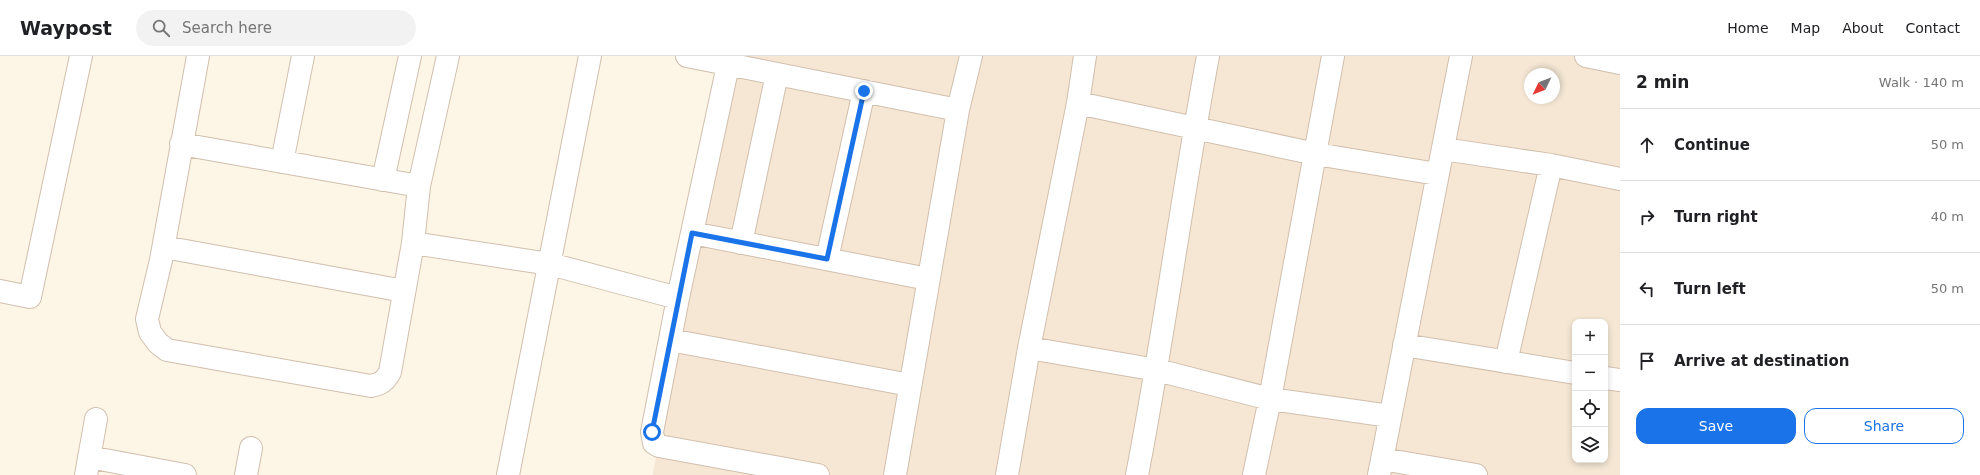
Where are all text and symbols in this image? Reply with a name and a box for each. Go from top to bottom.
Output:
search box [136,10,416,46]
text: Waypost [20,17,112,39]
icon: search [150,17,172,39]
text: Search here [182,19,272,37]
text: Home [1727,20,1769,36]
text: Map [1791,20,1820,36]
text: About [1842,20,1884,36]
text: Contact [1906,20,1960,36]
north arrow [1524,68,1560,104]
text: 2 min [1636,72,1689,92]
text: Walk · 140 m [1879,75,1964,90]
route end [855,82,873,100]
icon: ahead [1636,134,1658,156]
text: Continue [1674,136,1750,154]
text: 50 m [1931,137,1964,152]
icon: right [1636,206,1658,228]
text: Turn right [1674,208,1758,226]
text: 40 m [1931,209,1964,224]
icon: left [1636,278,1658,300]
text: Turn left [1674,280,1746,298]
text: 50 m [1931,281,1964,296]
map controls [1572,319,1608,463]
button: + [1572,319,1608,355]
icon: arrive [1636,350,1658,372]
text: Arrive at destination [1674,352,1849,370]
button: − [1572,355,1608,391]
button: locate [1572,391,1608,427]
button: Save [1636,408,1796,444]
button: Share [1804,408,1964,444]
route start [643,423,661,441]
button: layers [1572,427,1608,463]

